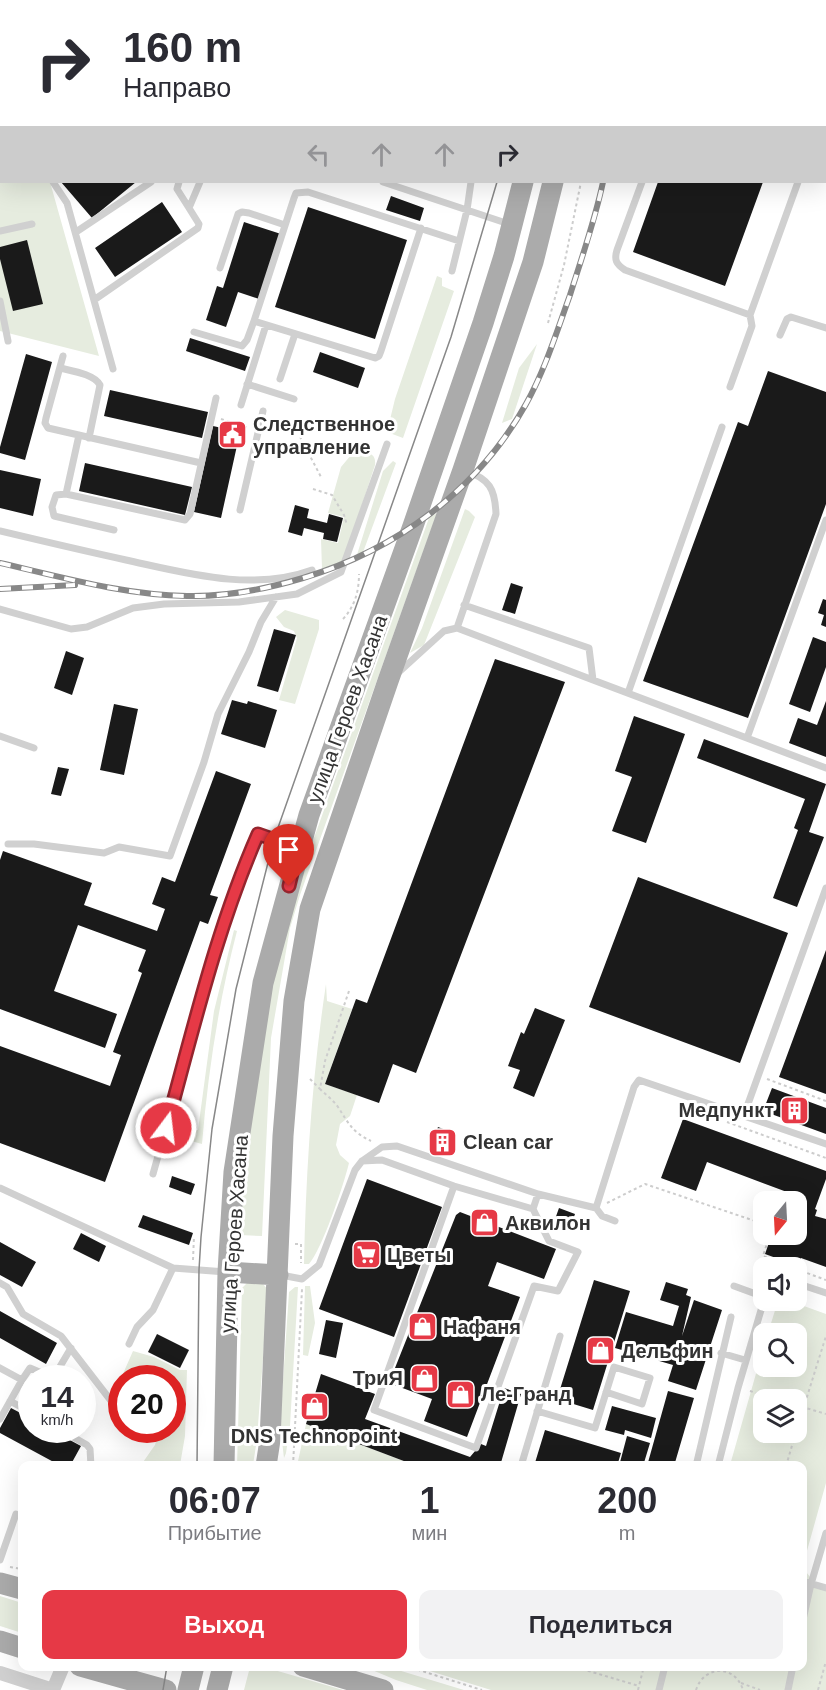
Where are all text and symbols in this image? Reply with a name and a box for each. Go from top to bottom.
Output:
icon: right [24,24,102,102]
text: 160 m [123,24,242,71]
text: Направо [123,73,231,103]
icon: left [302,138,335,171]
icon: ahead [365,138,398,171]
icon: ahead [428,138,461,171]
icon: right [491,138,524,171]
place label: Следственное управление [253,413,395,458]
public building icon: Следственное управление [216,419,248,451]
street label: улица Героев Хасана [303,611,392,806]
pin [263,824,314,886]
icon: arrive [272,833,305,866]
building icon: Медпункт [779,1094,811,1126]
position arrow [134,1096,198,1160]
place label: Медпункт [678,1099,774,1121]
building icon: Clean car [426,1126,458,1158]
place label: Clean car [463,1131,553,1153]
street label: улица Героев Хасана [216,1133,252,1334]
north arrow [753,1191,807,1245]
map controls [753,1191,807,1443]
shop icon: Аквилон [468,1207,500,1239]
place label: Аквилон [505,1212,591,1234]
supermarket icon: Цветы [350,1239,382,1271]
place label: Цветы [387,1244,451,1266]
button: sound [753,1257,807,1311]
shop icon: Нафаня [406,1311,438,1343]
place label: Нафаня [443,1316,521,1338]
button: search [753,1323,807,1377]
shop icon: Дельфин [584,1335,616,1367]
place label: Дельфин [621,1340,714,1362]
shop icon: ТриЯ [408,1362,440,1394]
speed limit sign: 20 [108,1365,186,1443]
place label: ТриЯ [353,1367,403,1389]
shop icon: Ле-Гранд [444,1378,476,1410]
text: 14 [40,1380,74,1413]
place label: Ле-Гранд [481,1383,572,1405]
button: layers [753,1389,807,1443]
shop icon: DNS Technopoint [298,1390,330,1422]
text: km/h [41,1411,73,1428]
place label: DNS Technopoint [231,1425,397,1447]
text: 06:07 [169,1480,261,1521]
text: 1 [419,1480,439,1521]
text: 200 [597,1480,657,1521]
text: Прибытие [168,1522,262,1544]
text: мин [411,1522,447,1544]
text: m [619,1522,636,1544]
button: Выход [42,1590,407,1659]
button: Поделиться [419,1590,783,1659]

